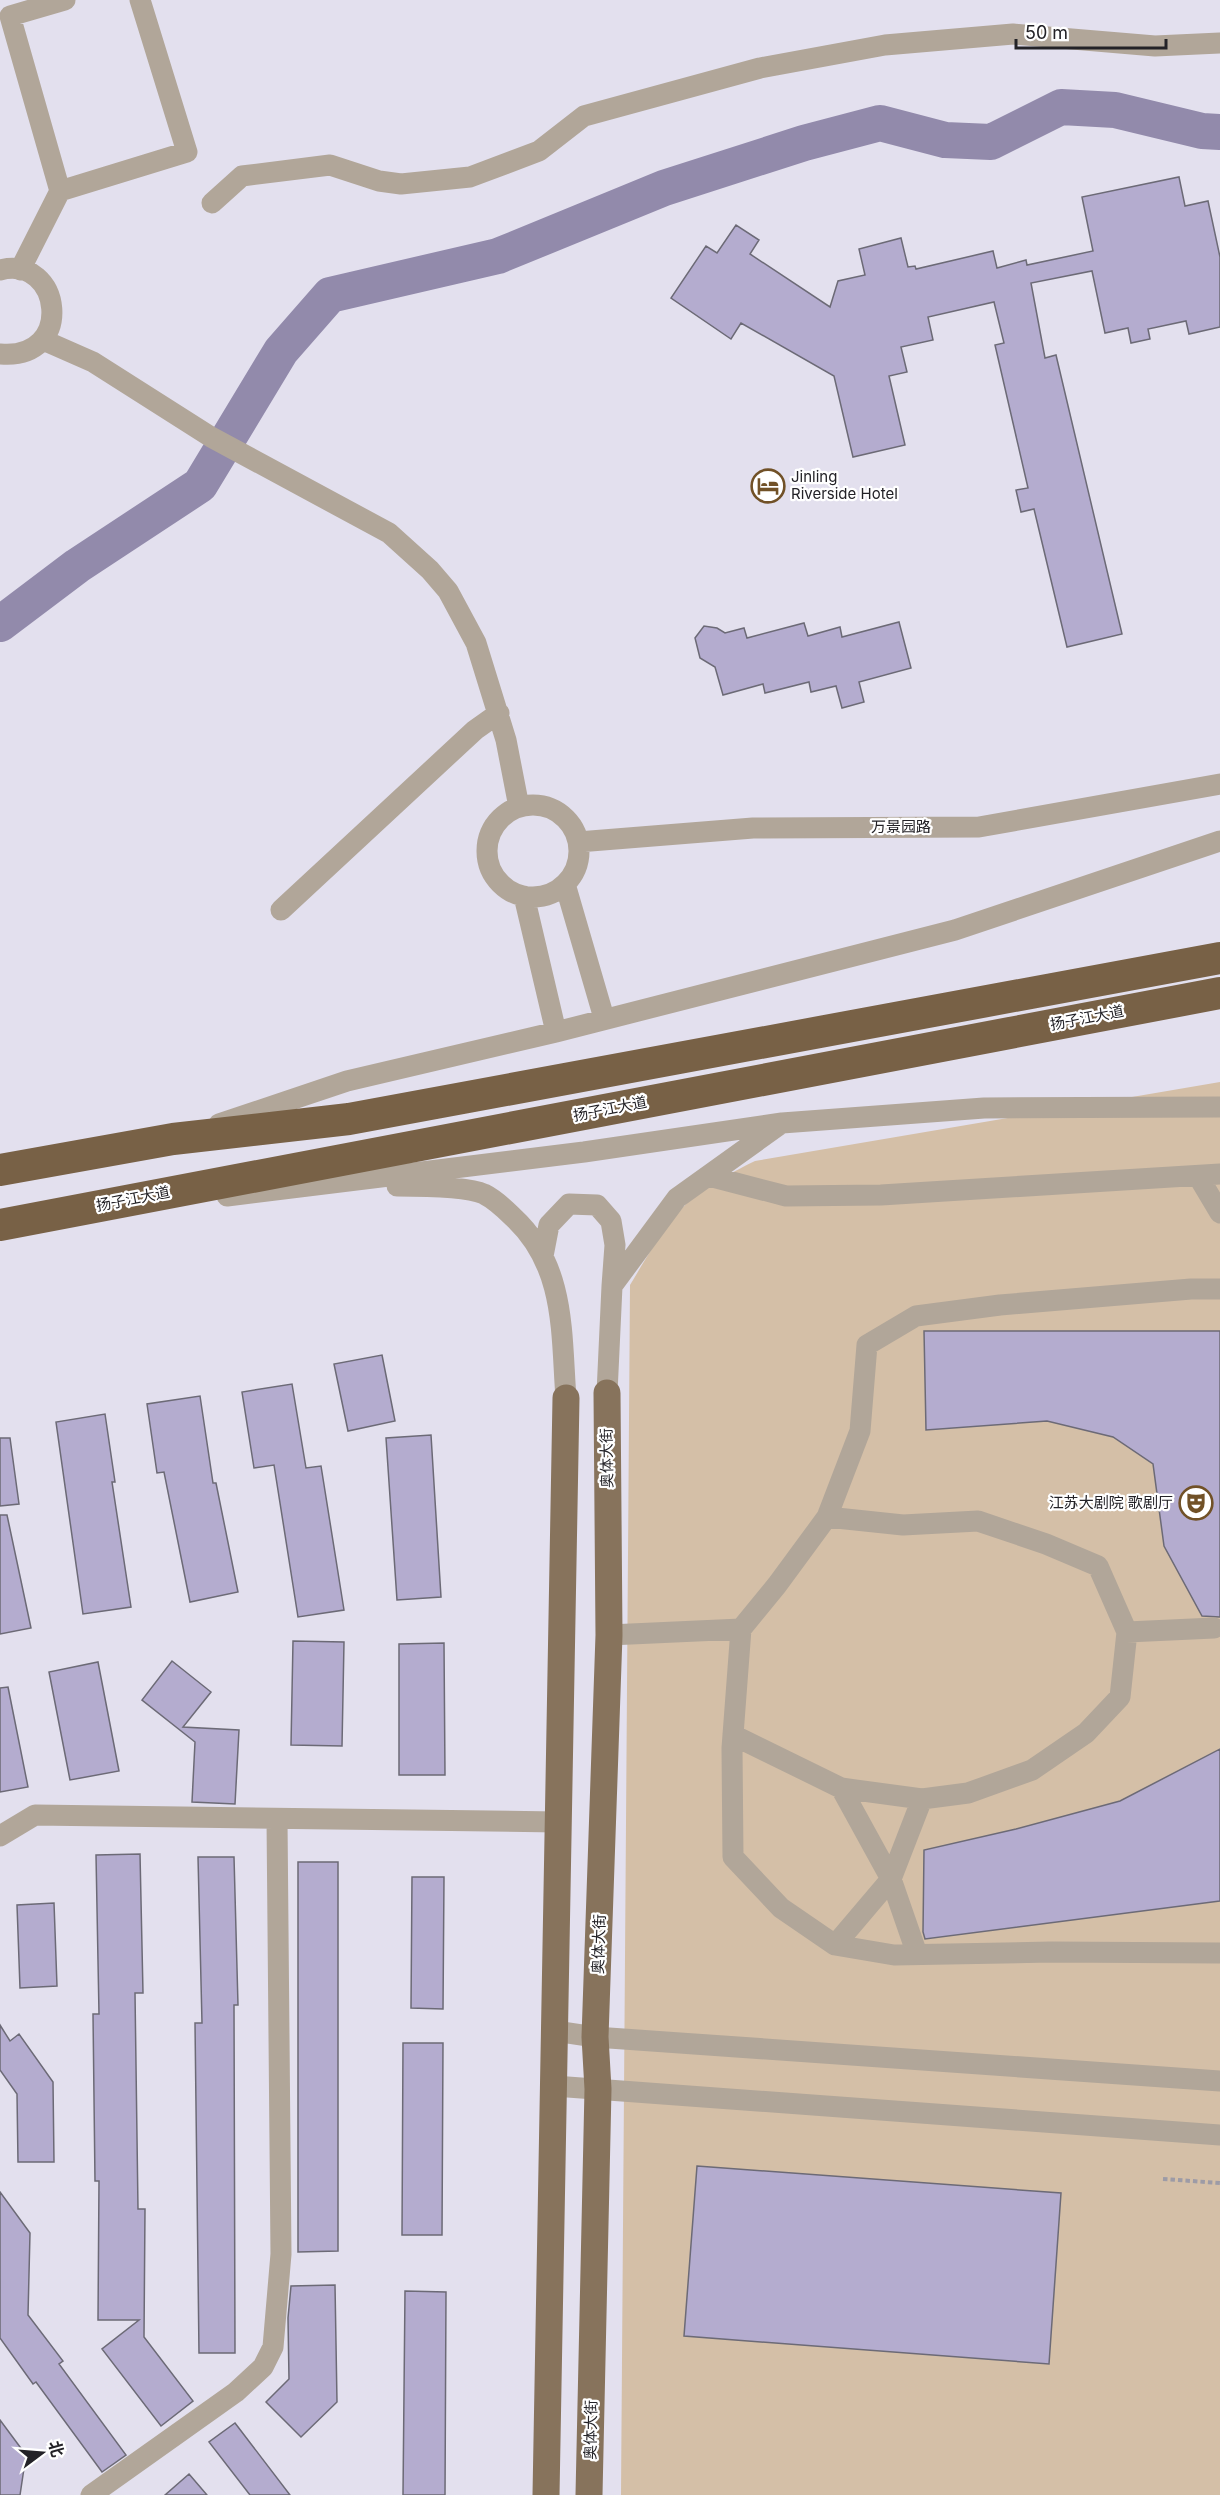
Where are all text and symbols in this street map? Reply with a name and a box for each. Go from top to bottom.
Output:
scale bar [1016,12,1166,50]
text: 50 m [1025,22,1068,43]
place label: Jinling Riverside Hotel [791,467,898,503]
hotel icon: Jinling Riverside Hotel [750,468,786,504]
street label: 万景园路 [871,817,931,836]
street label: 扬子江大道 [1048,1001,1126,1034]
street label: 扬子江大道 [571,1092,649,1125]
street label: 扬子江大道 [94,1182,172,1215]
street label: 奥体大街 [596,1428,617,1488]
theatre icon: 江苏大剧院 歌剧厅 [1178,1485,1214,1521]
place label: 江苏大剧院 歌剧厅 [1049,1493,1173,1512]
street label: 奥体大街 [588,1914,609,1974]
street label: 奥体大街 [580,2400,601,2460]
north arrow [12,2423,72,2483]
text: 北 [45,2438,68,2459]

